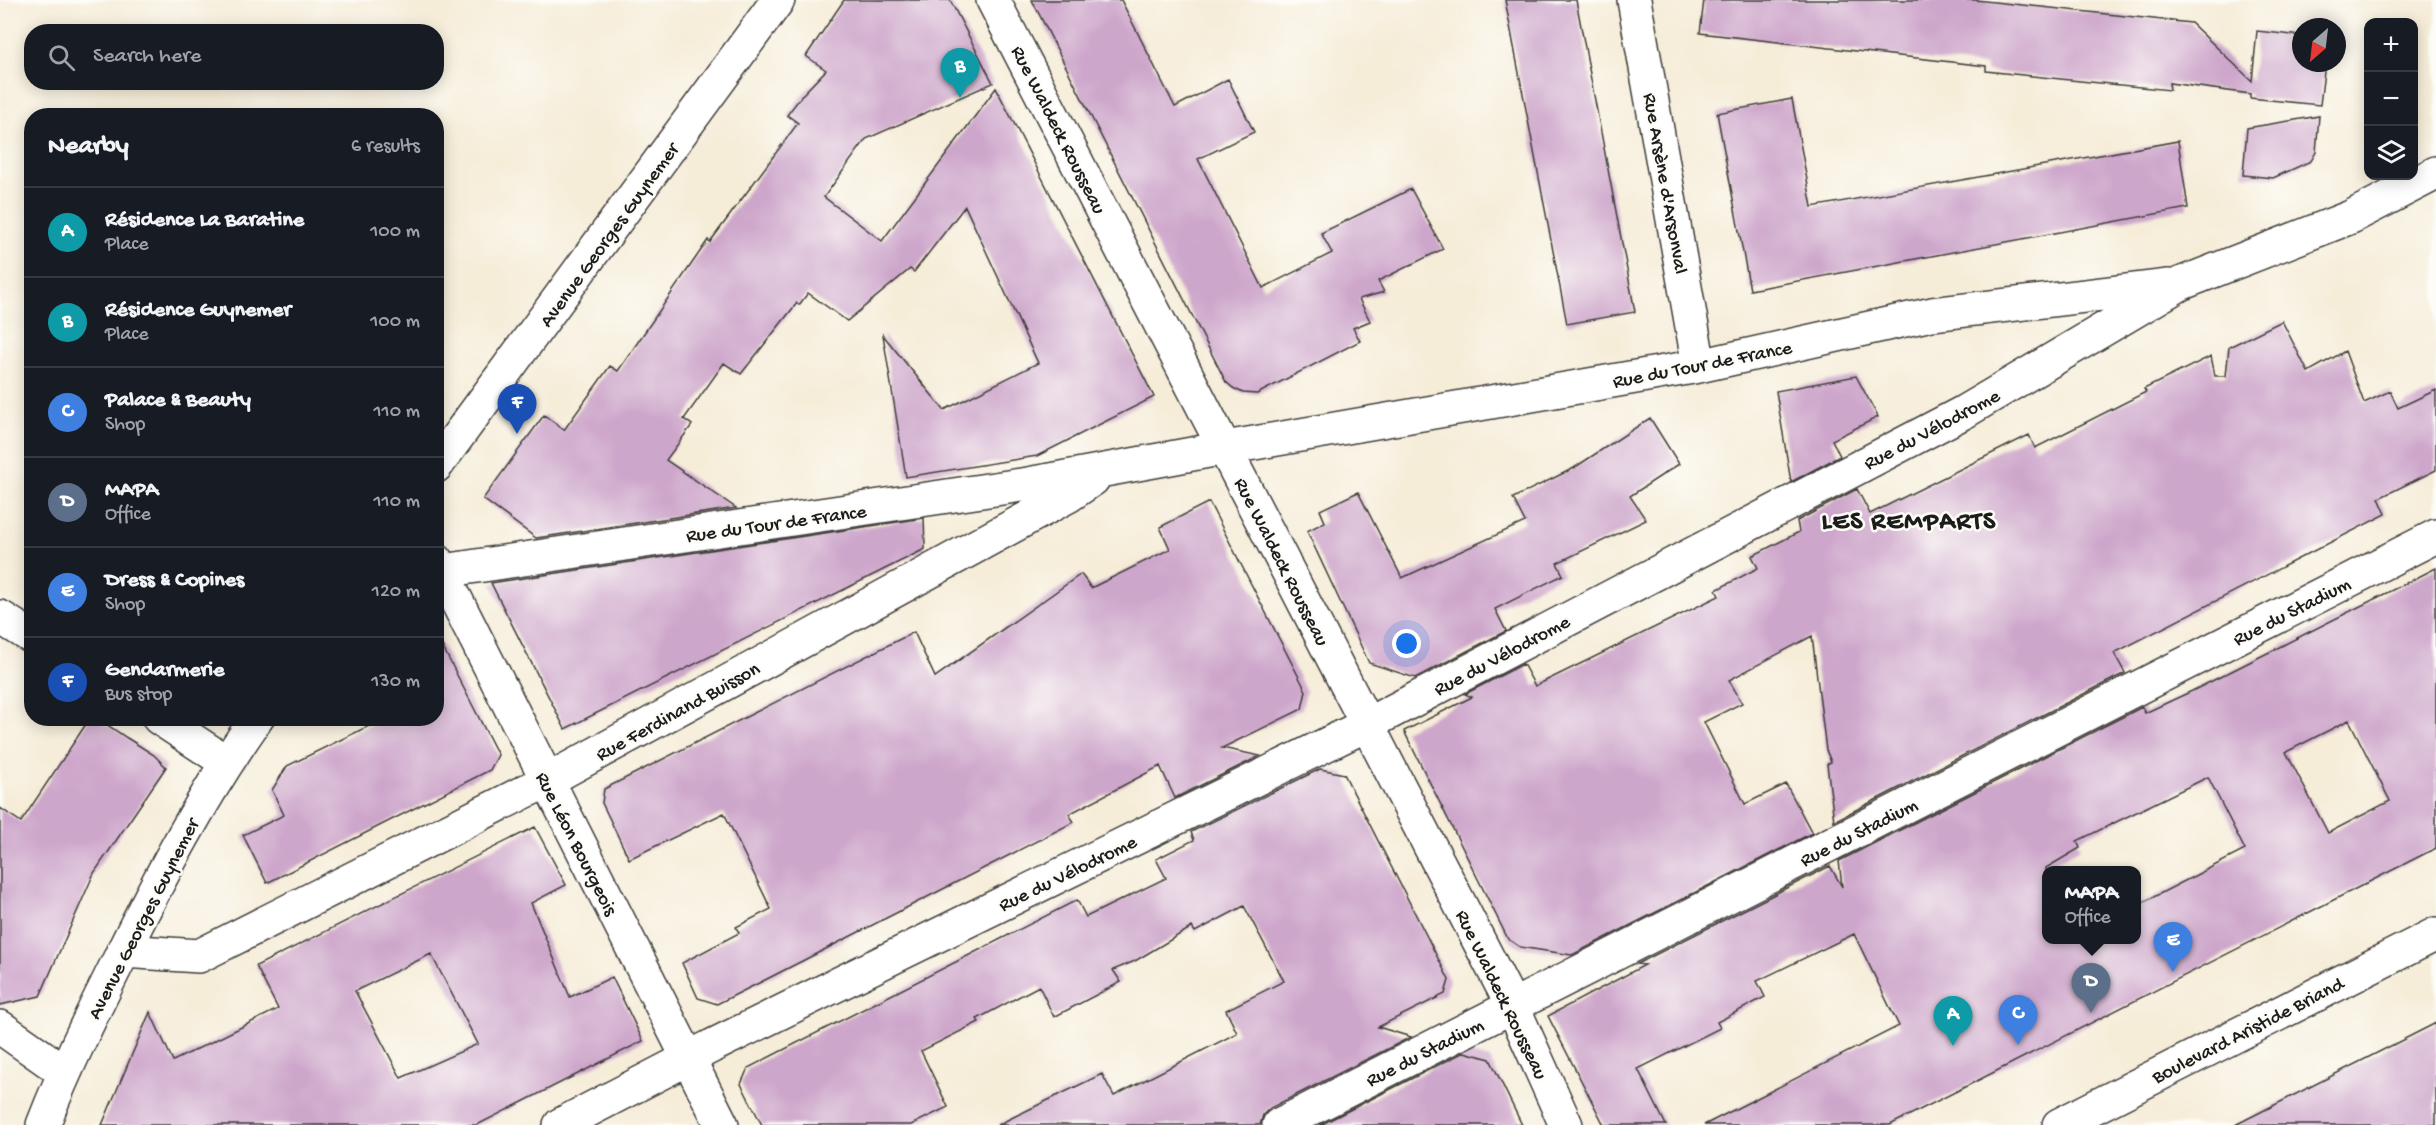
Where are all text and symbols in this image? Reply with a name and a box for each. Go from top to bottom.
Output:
north arrow [2292,18,2346,72]
map controls [2364,18,2418,180]
button: + [2364,18,2418,72]
search box [24,24,444,90]
icon: search [45,41,78,74]
street label: Rue Waldeck Rousseau [1004,43,1110,219]
text: Search here [93,44,201,70]
pin: B [940,48,980,98]
button: − [2364,72,2418,126]
street label: Rue Arsène d'Arsonval [1636,91,1691,276]
button: layers [2364,126,2418,180]
text: Nearby [48,132,129,163]
text: 6 results [351,136,420,159]
street label: Avenue Georges Guynemer [536,138,687,333]
text: Résidence La Baratine [105,208,304,234]
text: A [62,221,73,244]
text: 100 m [370,221,420,244]
text: Place [105,234,149,257]
text: Résidence Guynemer [105,298,291,324]
text: B [62,311,73,334]
text: 100 m [370,311,420,334]
text: Place [105,324,149,347]
street label: Rue du Tour de France [1611,338,1795,395]
pin: F [498,384,536,434]
street label: Rue du Vélodrome [1861,385,2005,477]
text: Palace & Beauty [105,388,251,414]
text: C [62,401,73,424]
text: 110 m [374,401,420,424]
text: Shop [105,414,145,437]
street label: Rue Waldeck Rousseau [1227,475,1333,651]
text: MAPA [105,478,158,504]
text: D [61,491,74,514]
text: 110 m [374,491,420,514]
street label: Rue du Tour de France [685,501,869,550]
text: Office [105,504,151,527]
district label: LES REMPARTS [1821,508,1997,539]
text: Dress & Copines [105,568,244,594]
street label: Rue du Stadium [2230,574,2355,653]
text: E [61,581,74,604]
text: 120 m [372,581,420,604]
text: Shop [105,594,145,617]
street label: Rue du Vélodrome [1431,611,1575,703]
your location [1392,629,1421,658]
text: Gendarmerie [105,658,224,684]
street label: Rue Ferdinand Buisson [593,658,765,768]
text: F [62,671,73,694]
text: 130 m [371,671,420,694]
text: Bus stop [105,684,172,707]
street label: Rue Léon Bourgeois [529,769,621,921]
street label: Rue du Stadium [1797,795,1922,874]
street label: Avenue Georges Guynemer [84,814,207,1024]
street label: Rue du Vélodrome [996,831,1142,919]
popup [2042,866,2141,944]
text: MAPA [2065,881,2118,907]
street label: Rue Waldeck Rousseau [1449,907,1551,1085]
text: Office [2065,907,2111,930]
pin: E [2154,922,2192,972]
pin: D [2072,964,2110,1013]
street label: Boulevard Aristide Briand [2148,973,2350,1091]
pin: A [1934,996,1972,1046]
pin: C [1998,996,2038,1045]
street label: Rue du Stadium [1363,1015,1488,1094]

